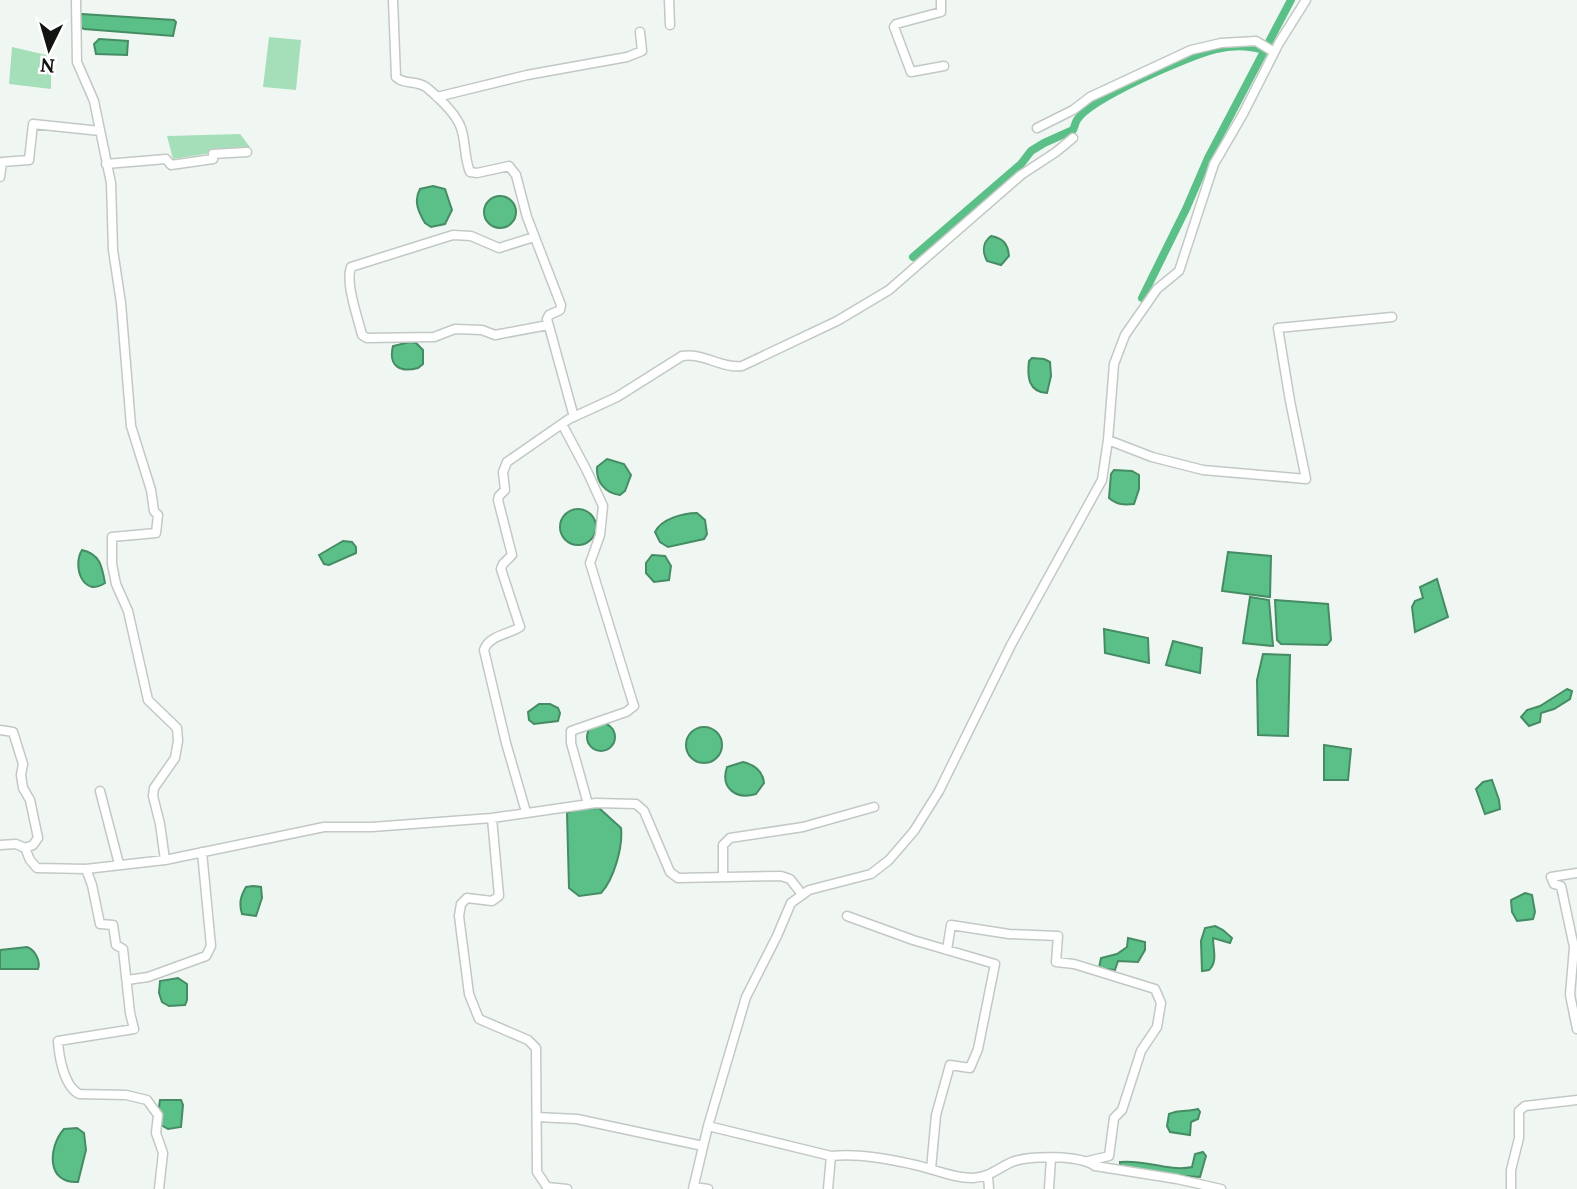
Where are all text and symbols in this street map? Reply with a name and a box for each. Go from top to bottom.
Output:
north arrow [14,14,84,84]
text: N [39,53,56,79]

